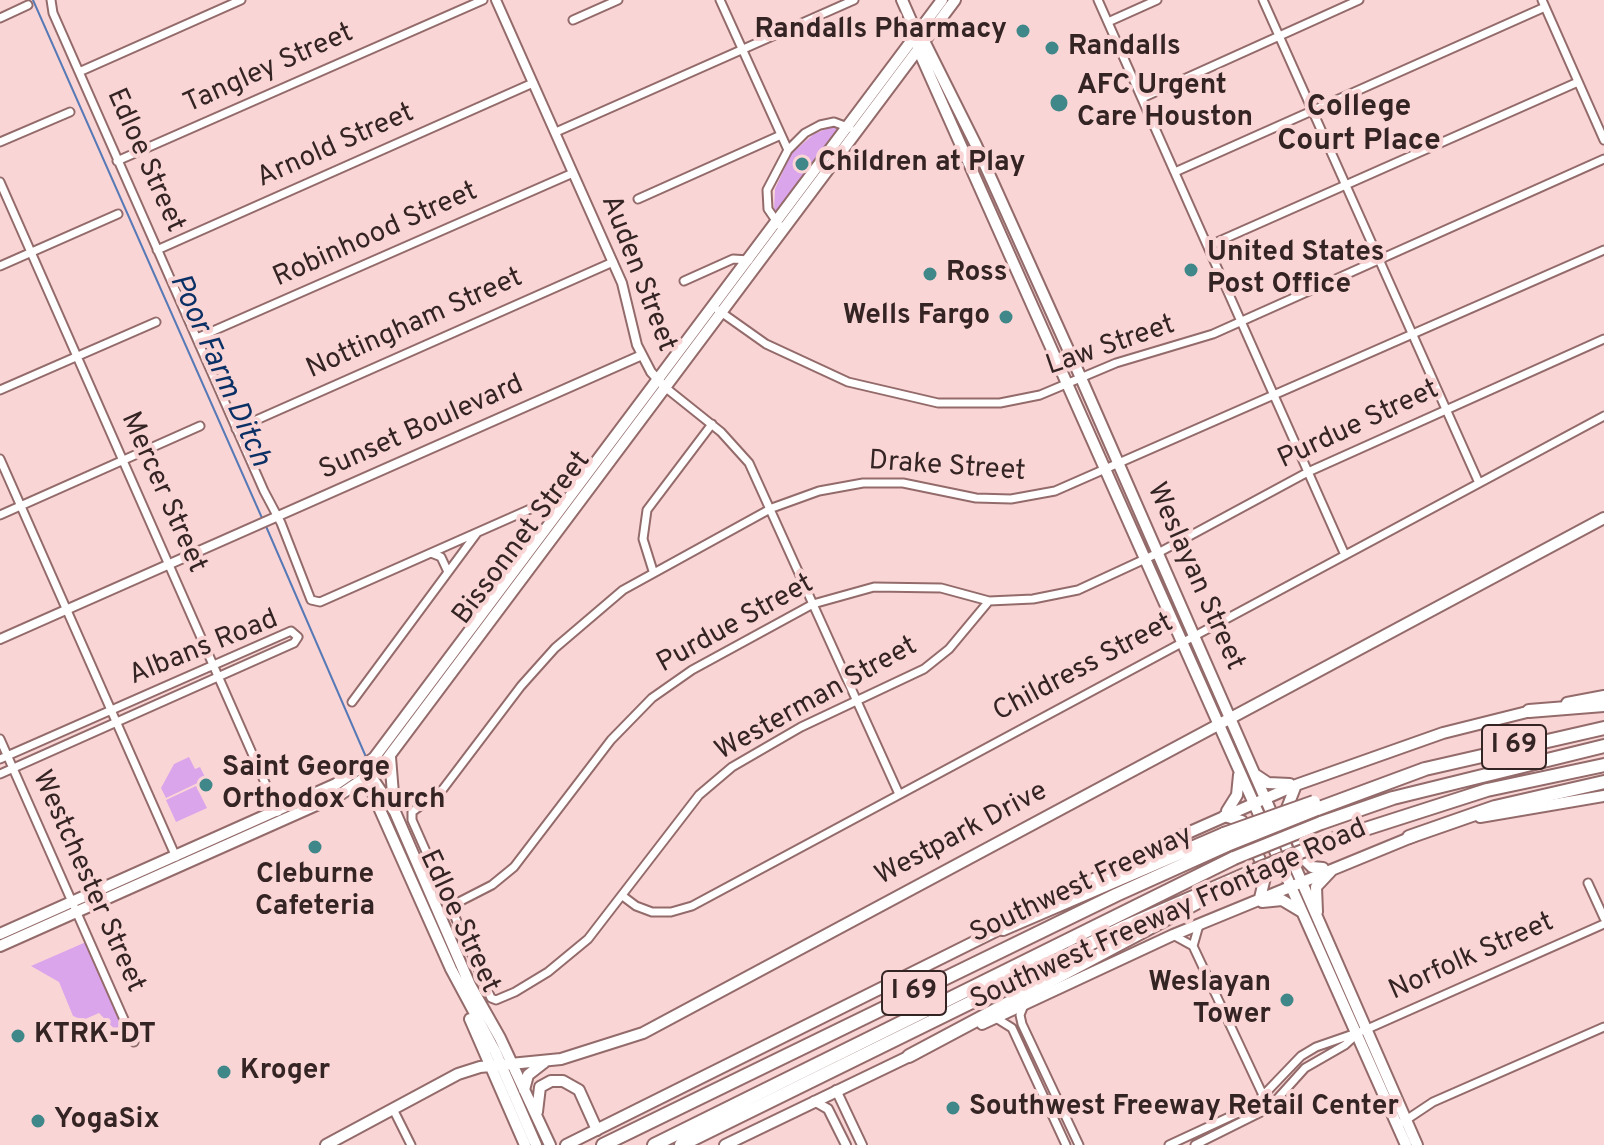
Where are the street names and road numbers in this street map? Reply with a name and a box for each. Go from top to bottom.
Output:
street label: Tangley Street [179,18,359,122]
street label: Edloe Street [97,84,191,238]
street label: Arnold Street [252,97,420,197]
street label: Robinhood Street [269,176,483,296]
street label: Auden Street [592,191,682,357]
street label: Nottingham Street [302,262,528,388]
street label: Law Street [1042,309,1180,385]
street label: Sunset Boulevard [315,369,529,489]
street label: Purdue Street [1273,374,1445,478]
street label: Mercer Street [112,407,212,579]
street label: Bissonnet Street [447,446,599,632]
street label: Drake Street [868,446,1026,490]
street label: Weslayan Street [1138,478,1250,676]
street label: Purdue Street [652,568,820,682]
street label: Albans Road [125,604,283,694]
street label: Childress Street [988,607,1180,731]
street label: Westerman Street [710,631,924,769]
road number: I 69 [1482,725,1546,769]
street label: Westchester Street [23,766,151,998]
street label: Westpark Drive [870,776,1054,894]
street label: Southwest Freeway Frontage Road [966,813,1372,1019]
street label: Southwest Freeway [966,820,1198,952]
street label: Edloe Street [410,845,506,999]
street label: Norfolk Street [1385,907,1559,1009]
road number: I 69 [882,971,946,1015]

